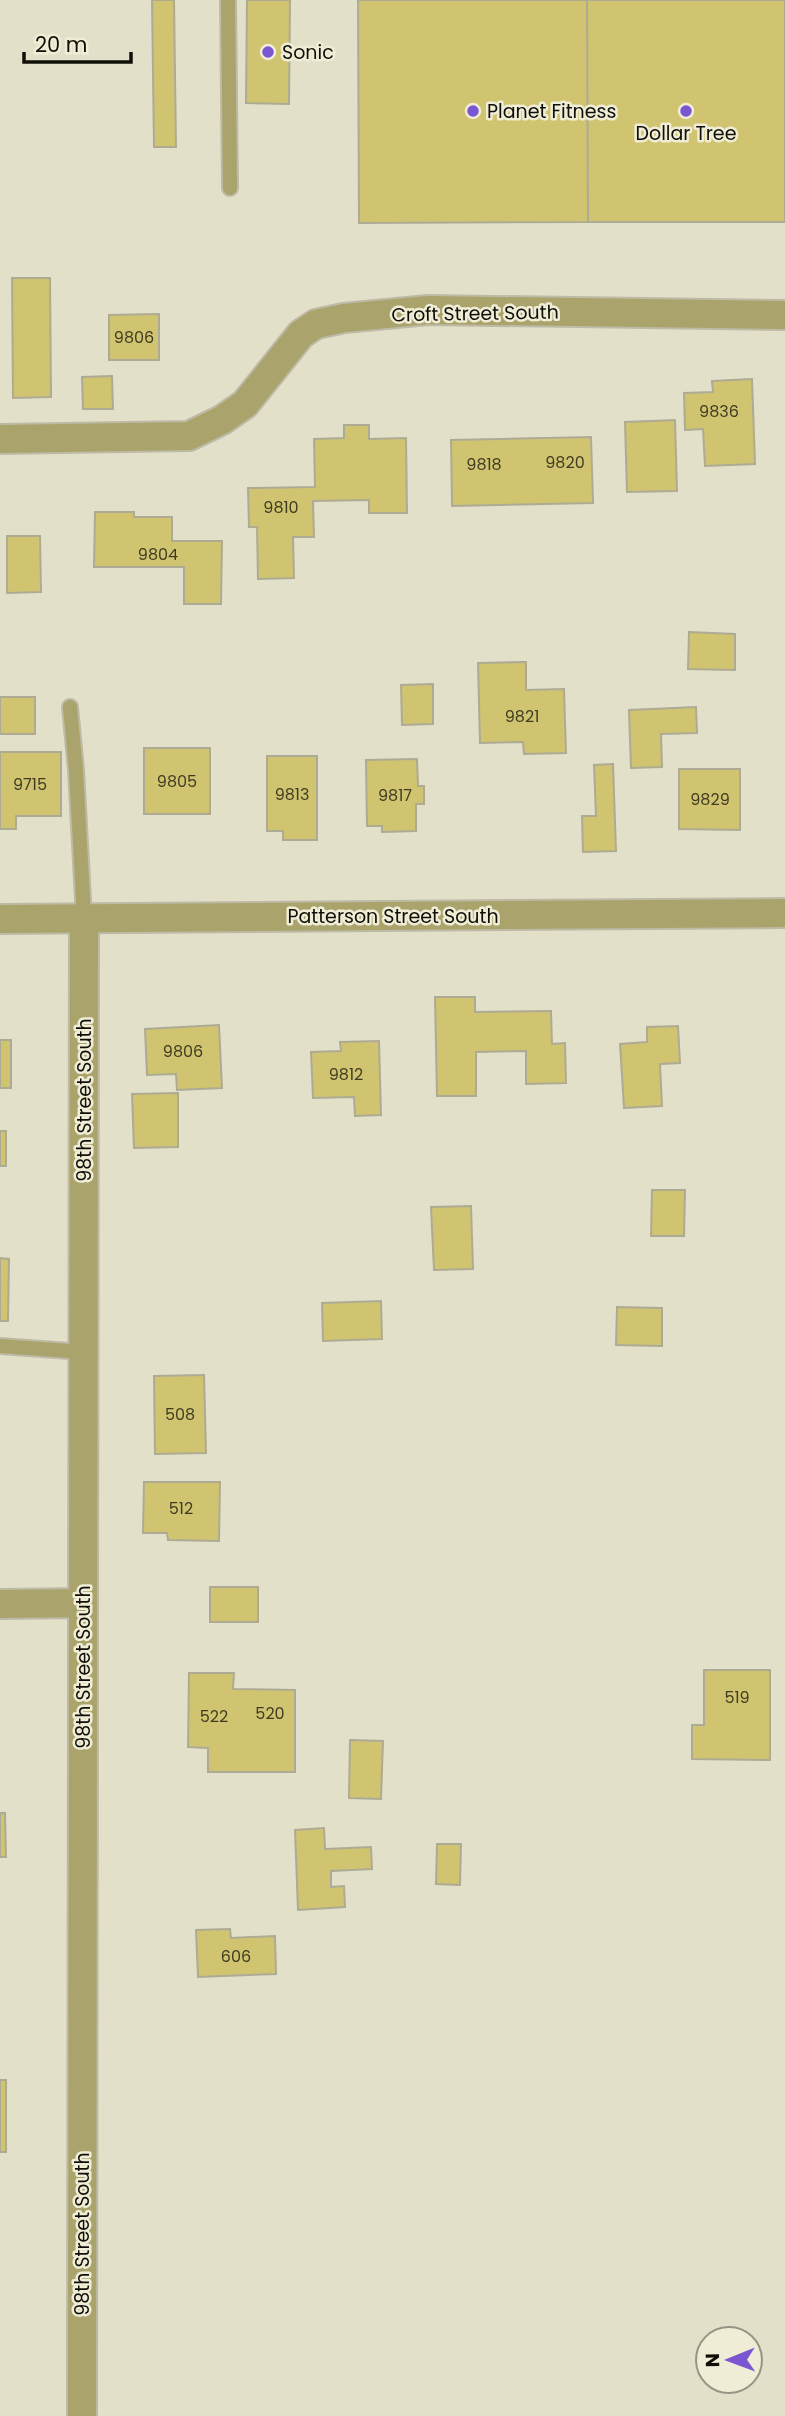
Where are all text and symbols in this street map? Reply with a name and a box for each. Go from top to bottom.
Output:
scale bar [24,21,131,65]
text: 20 m [35,30,88,59]
place label: Sonic [282,39,334,66]
marker: Sonic [260,44,276,60]
place label: Planet Fitness [487,98,616,125]
marker: Planet Fitness [465,103,481,119]
marker: Dollar Tree [678,103,694,119]
place label: Dollar Tree [636,120,736,147]
street label: Croft Street South [391,299,559,328]
house number: 9806 [114,326,154,349]
house number: 9836 [699,400,739,423]
house number: 9820 [545,451,585,474]
house number: 9818 [466,453,502,476]
house number: 9810 [263,496,299,519]
house number: 9804 [138,543,178,566]
house number: 9821 [505,705,539,728]
house number: 9805 [157,770,197,793]
house number: 9715 [13,773,47,796]
house number: 9813 [275,783,309,806]
house number: 9817 [378,784,412,807]
house number: 9829 [690,788,730,811]
street label: Patterson Street South [287,903,499,930]
street label: 98th Street South [71,1018,98,1182]
house number: 9806 [163,1040,203,1063]
house number: 9812 [329,1063,363,1086]
house number: 508 [165,1403,195,1426]
house number: 512 [169,1497,193,1520]
street label: 98th Street South [70,1585,97,1749]
house number: 519 [724,1686,750,1709]
house number: 520 [255,1702,285,1725]
house number: 522 [200,1705,228,1728]
house number: 606 [221,1945,251,1968]
street label: 98th Street South [69,2152,96,2316]
north arrow [694,2325,764,2395]
text: N [699,2353,726,2368]

